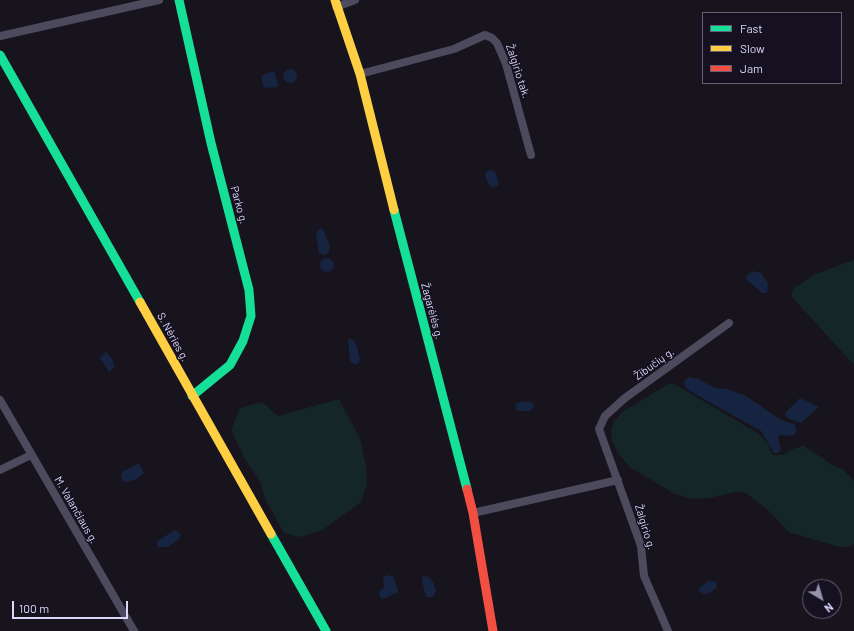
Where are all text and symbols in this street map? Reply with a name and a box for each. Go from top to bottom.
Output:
legend [702,12,842,84]
text: Fast [740,21,763,35]
text: Slow [740,41,765,55]
street label: Žalgirio tak. [503,42,533,100]
text: Jam [740,61,763,75]
street label: Parko g. [228,185,250,225]
street label: Žagarėlės g. [418,281,446,341]
street label: S. Nėries g. [154,310,192,364]
street label: Žibučių g. [631,345,677,383]
street label: M. Valančiaus g. [51,474,101,546]
street label: Žalgirio g. [632,503,658,551]
north arrow [802,579,842,619]
scale bar [14,593,130,619]
text: 100 m [19,601,49,615]
text: N [822,601,836,615]

